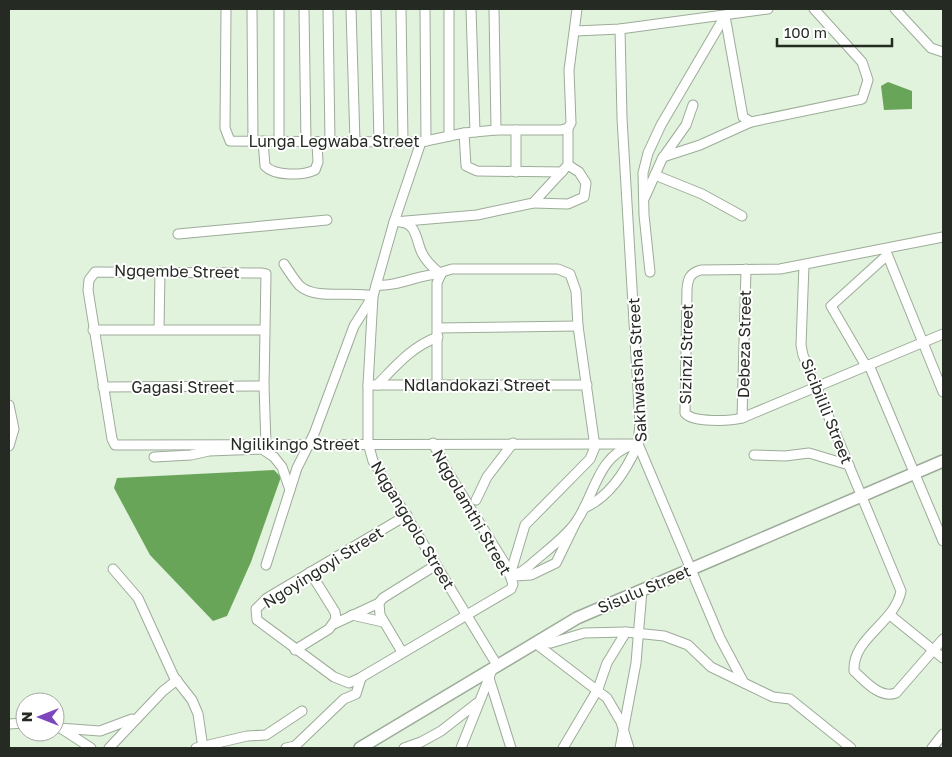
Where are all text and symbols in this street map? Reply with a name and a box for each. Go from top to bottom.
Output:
scale bar [777,15,892,47]
text: 100 m [784,23,827,41]
street label: Lunga Legwaba Street [248,131,420,151]
street label: Ngqembe Street [114,260,240,282]
street label: Debeza Street [733,290,755,398]
street label: Sakhwatsha Street [623,297,651,443]
street label: Sizinzi Street [675,304,697,404]
street label: Sicibilili Street [797,355,857,467]
street label: Ndlandokazi Street [403,375,551,395]
street label: Gagasi Street [131,377,235,397]
street label: Ngilikingo Street [230,434,360,454]
street label: Nqgolamthi Street [428,446,516,578]
street label: Nqgangqolo Street [367,457,459,593]
street label: Ngoyingoyi Street [259,522,387,612]
street label: Sisulu Street [595,560,693,618]
north arrow [15,692,65,742]
text: N [18,712,35,722]

